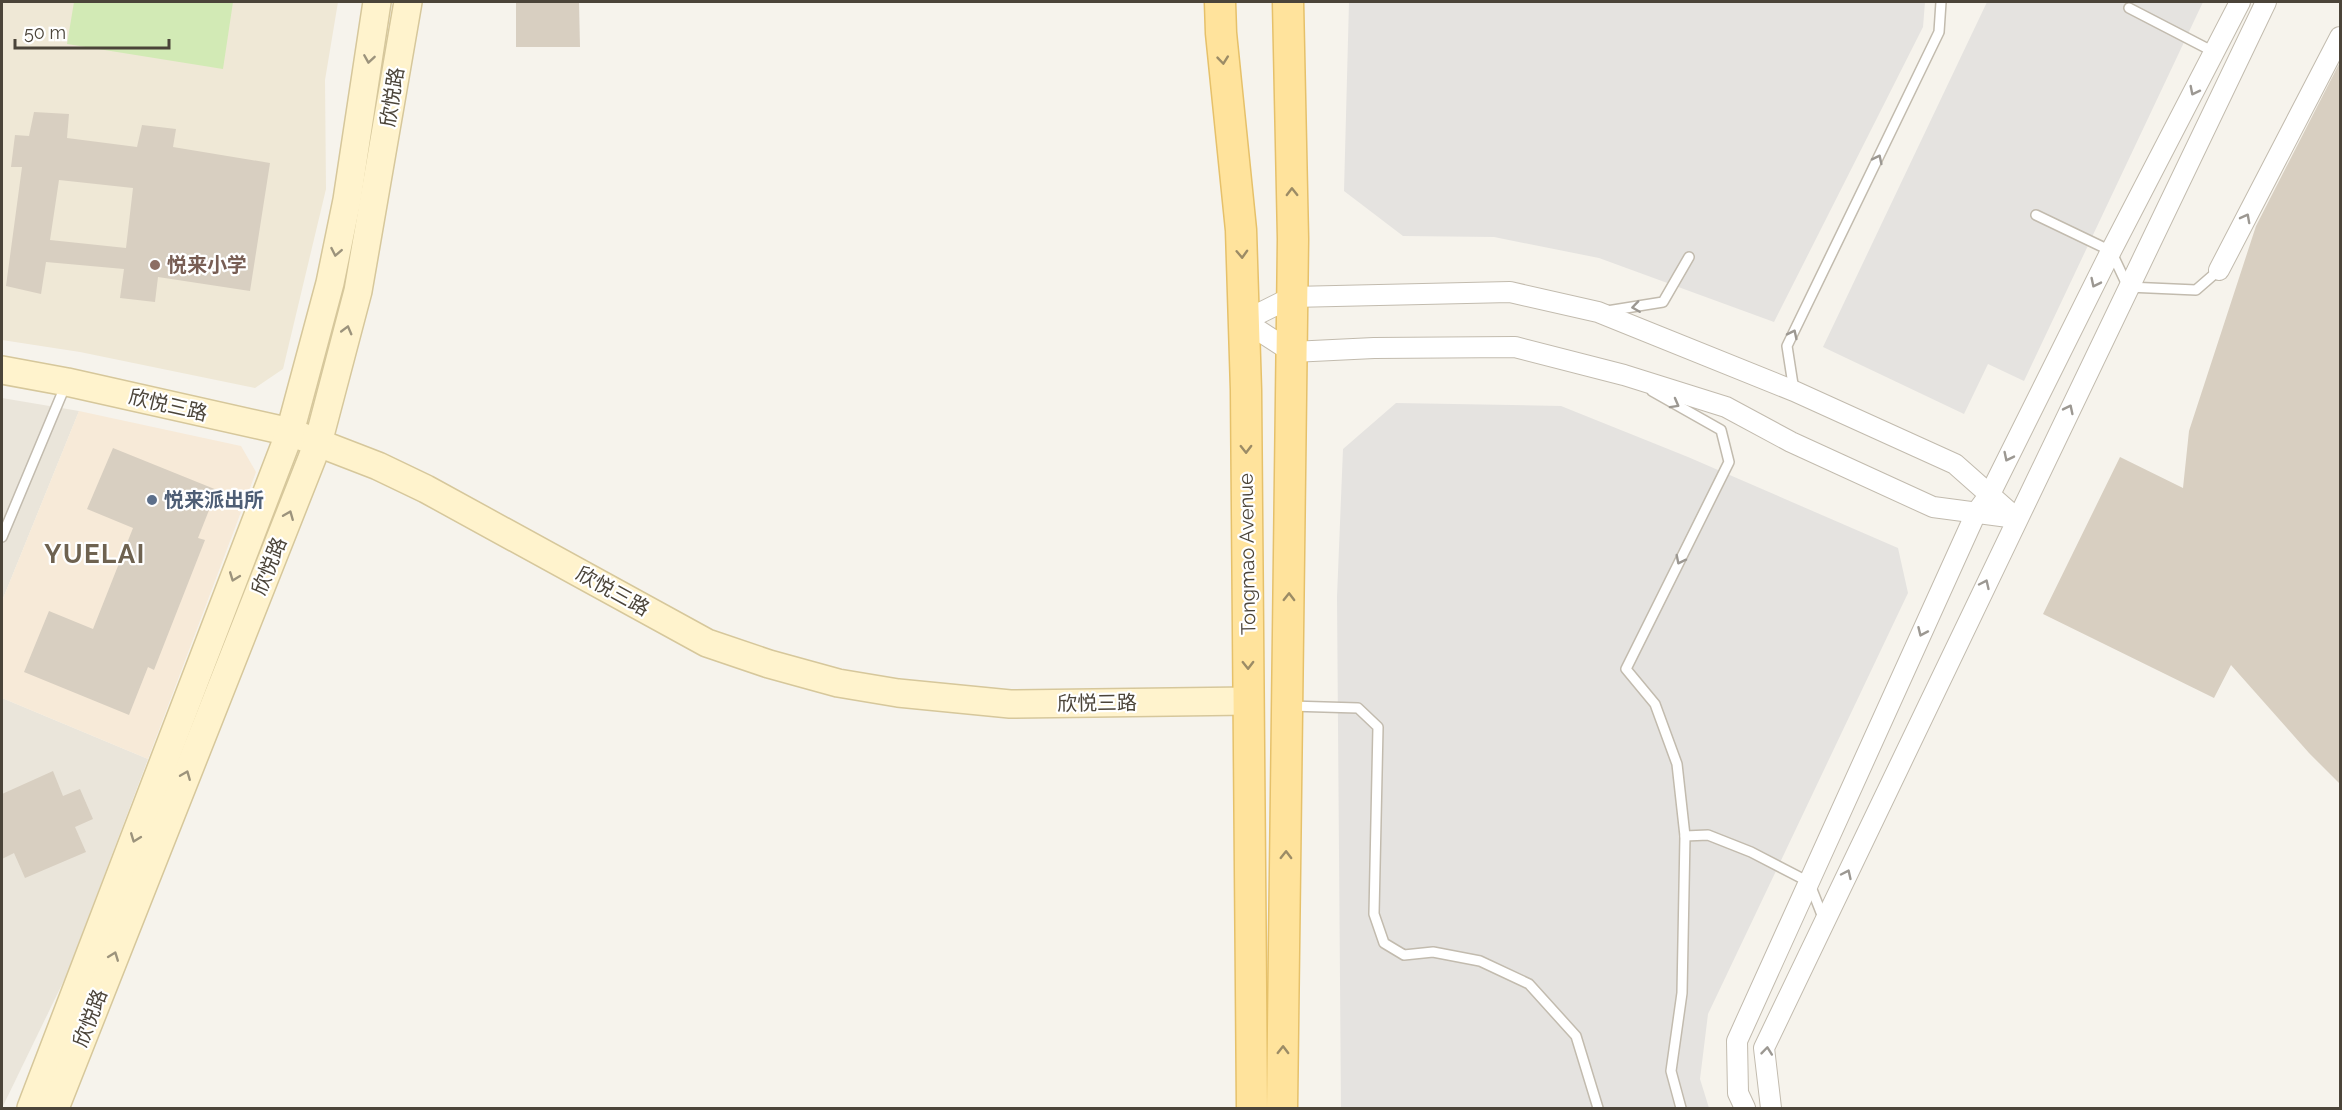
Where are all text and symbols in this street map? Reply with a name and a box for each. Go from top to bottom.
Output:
scale bar [15,12,170,50]
text: 50 m [24,22,66,43]
one-way arrow [363,55,375,64]
one-way arrow [1216,55,1229,64]
street label: 欣悦路 [375,65,409,129]
one-way arrow [2189,85,2201,96]
one-way arrow [1871,154,1882,165]
one-way arrow [1286,188,1298,197]
one-way arrow [2239,214,2250,225]
one-way arrow [330,246,343,256]
one-way arrow [1235,249,1248,258]
place label: 悦来小学 [167,253,247,277]
marker: 悦来小学 [148,258,162,272]
one-way arrow [2090,276,2102,287]
one-way arrow [1631,301,1641,313]
one-way arrow [340,325,353,335]
one-way arrow [1785,329,1797,340]
street label: 欣悦三路 [126,384,210,426]
one-way arrow [1669,397,1679,408]
one-way arrow [2062,404,2073,415]
one-way arrow [1240,444,1252,453]
one-way arrow [2004,451,2015,462]
street label: Tongmao Avenue [1234,473,1260,635]
place label: 悦来派出所 [164,488,264,512]
marker: 悦来派出所 [145,493,159,507]
one-way arrow [282,511,294,522]
street label: 欣悦路 [247,534,291,598]
district label: YUELAI [44,539,146,569]
one-way arrow [1676,553,1688,564]
street label: 欣悦三路 [572,561,654,621]
one-way arrow [229,572,242,582]
one-way arrow [1977,580,1989,591]
one-way arrow [1283,593,1295,602]
one-way arrow [1917,626,1929,637]
one-way arrow [1242,660,1254,669]
street label: 欣悦三路 [1057,690,1137,716]
one-way arrow [179,770,191,781]
one-way arrow [129,832,142,843]
one-way arrow [1280,851,1292,860]
one-way arrow [1840,870,1852,881]
one-way arrow [107,951,119,962]
street label: 欣悦路 [68,986,112,1050]
one-way arrow [1277,1046,1289,1055]
one-way arrow [1760,1046,1772,1056]

